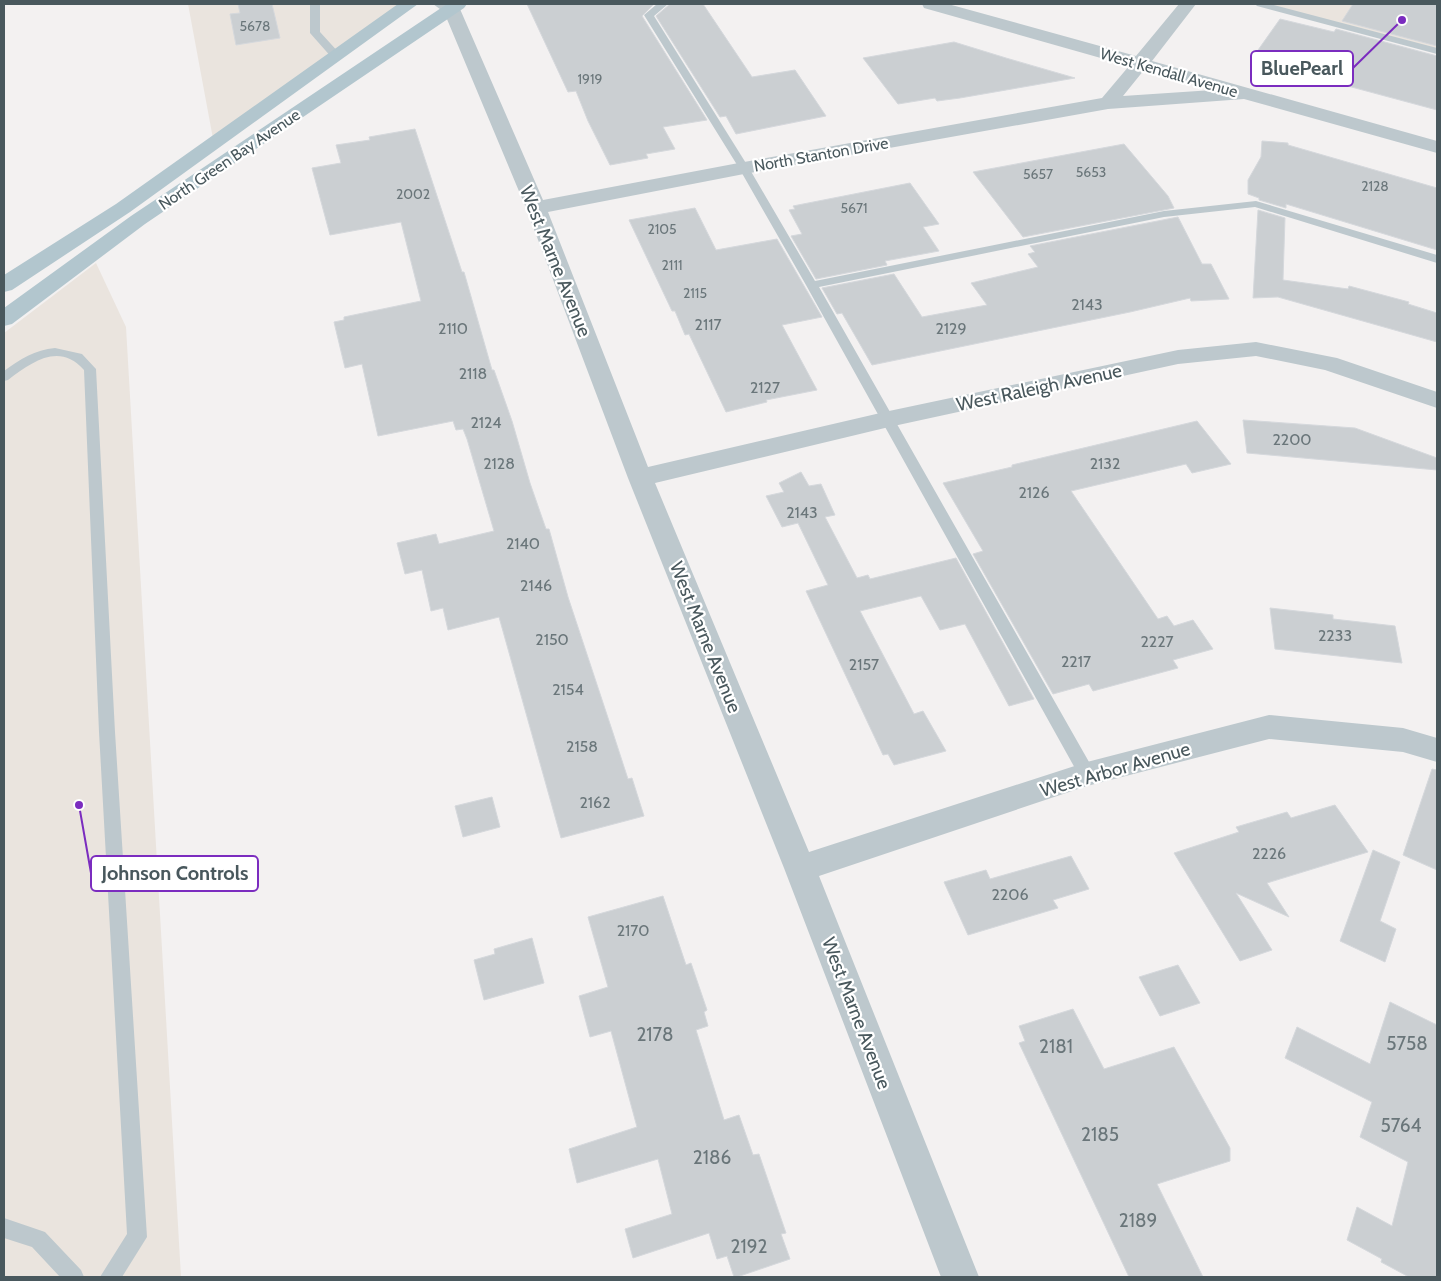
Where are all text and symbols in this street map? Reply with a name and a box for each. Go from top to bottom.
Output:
house number: 5678 [240,17,270,35]
street label: West Kendall Avenue [1098,44,1240,101]
callout: BluePearl [1251,51,1353,86]
text: BluePearl [1261,56,1343,80]
house number: 1919 [577,70,603,88]
street label: North Green Bay Avenue [155,105,304,214]
street label: North Stanton Drive [752,133,890,176]
house number: 5653 [1076,163,1106,181]
house number: 5657 [1023,165,1053,183]
house number: 2128 [1361,177,1389,195]
street label: West Marne Avenue [515,182,596,340]
house number: 2002 [396,185,430,203]
house number: 5671 [840,199,868,217]
house number: 2105 [647,220,677,238]
house number: 2111 [661,256,683,274]
house number: 2115 [683,284,707,302]
house number: 2143 [1071,295,1103,314]
house number: 2117 [695,315,721,334]
house number: 2110 [438,319,468,338]
house number: 2129 [935,319,967,338]
street label: West Raleigh Avenue [954,359,1124,416]
house number: 2118 [459,364,487,383]
house number: 2127 [750,378,780,397]
house number: 2124 [470,413,502,432]
house number: 2200 [1272,430,1312,449]
house number: 2128 [483,454,515,473]
house number: 2132 [1090,454,1120,473]
house number: 2126 [1018,483,1050,502]
house number: 2143 [786,503,818,522]
house number: 2140 [506,534,540,553]
street label: West Marne Avenue [665,558,746,716]
house number: 2146 [520,576,552,595]
house number: 2233 [1318,626,1352,645]
house number: 2150 [535,630,569,649]
house number: 2227 [1140,632,1174,651]
house number: 2217 [1061,652,1091,671]
house number: 2157 [849,655,879,674]
house number: 2154 [552,680,584,699]
house number: 2158 [566,737,598,756]
street label: West Arbor Avenue [1038,737,1193,802]
house number: 2162 [579,793,611,812]
house number: 2226 [1252,844,1286,863]
callout: Johnson Controls [91,856,258,891]
text: Johnson Controls [101,861,248,885]
house number: 2206 [991,885,1029,904]
house number: 2170 [617,921,649,940]
street label: West Marne Avenue [817,934,896,1093]
house number: 2178 [636,1023,674,1046]
house number: 5758 [1386,1032,1428,1055]
house number: 2181 [1039,1035,1073,1058]
house number: 5764 [1380,1114,1422,1137]
house number: 2185 [1081,1123,1119,1146]
house number: 2186 [693,1146,731,1169]
house number: 2189 [1119,1209,1157,1232]
house number: 2192 [731,1235,767,1258]

